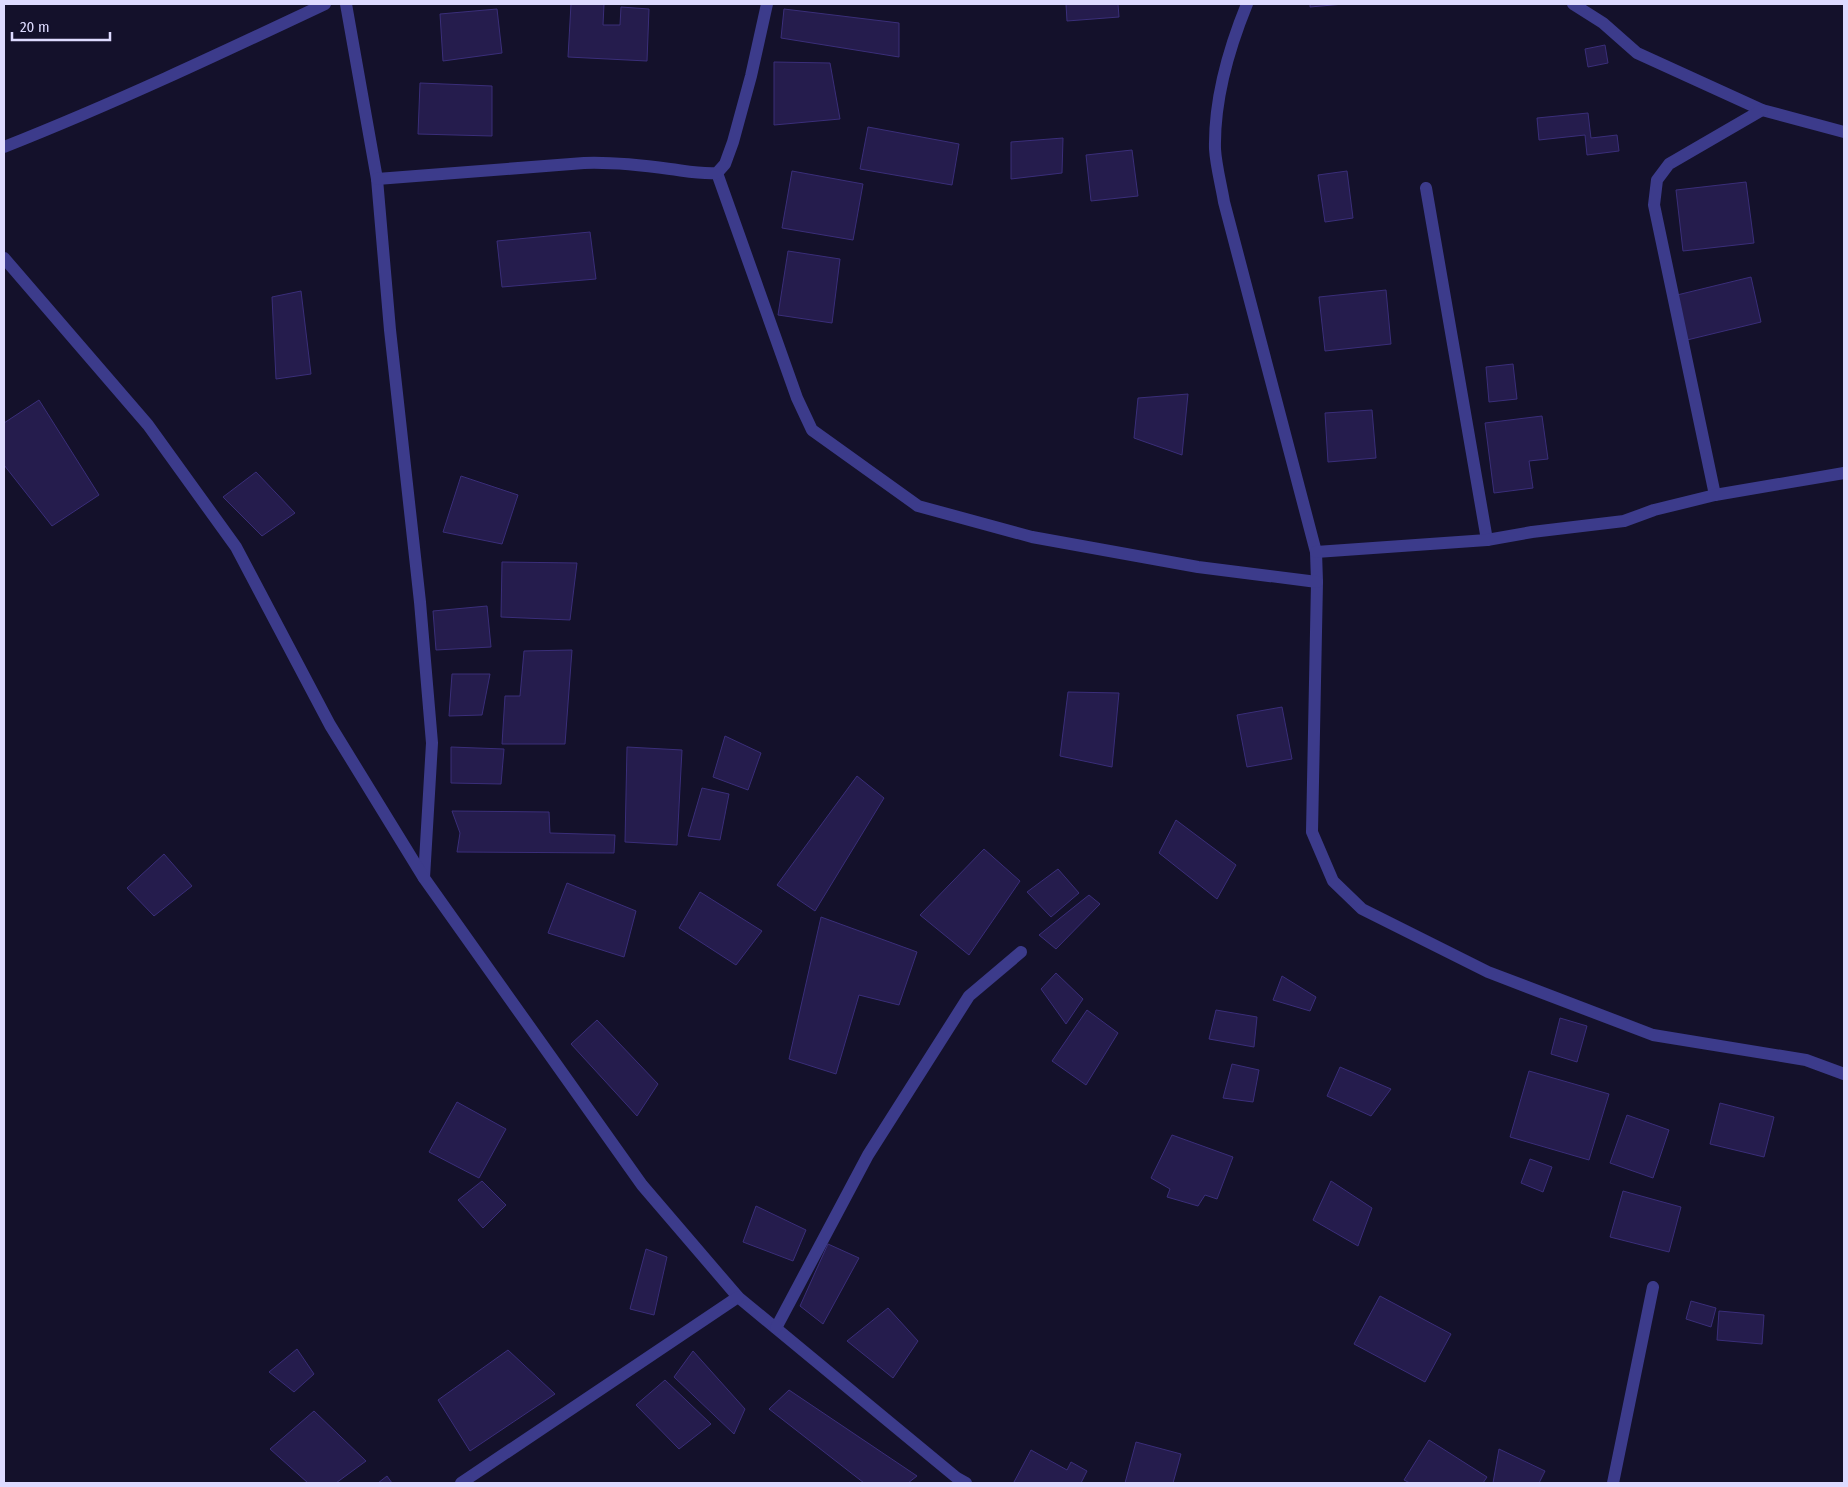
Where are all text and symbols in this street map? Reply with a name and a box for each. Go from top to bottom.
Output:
scale bar [12,10,110,42]
text: 20 m [20,18,50,36]

